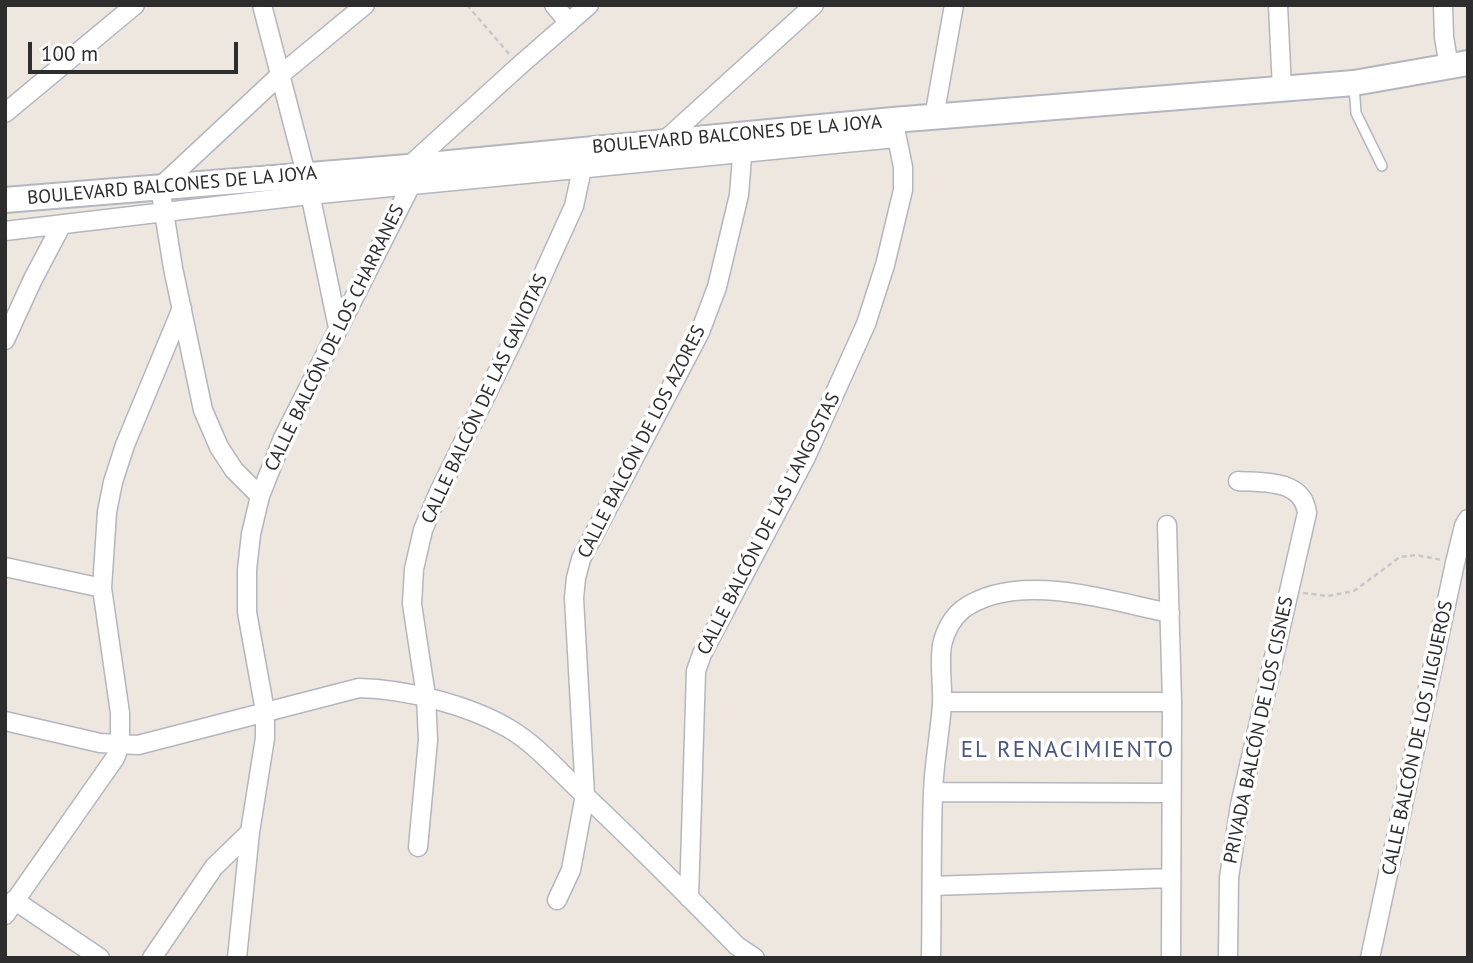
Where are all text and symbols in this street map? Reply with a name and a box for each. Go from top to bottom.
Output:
scale bar [32,28,242,72]
text: 100 m [41,40,98,67]
street label: BOULEVARD BALCONES DE LA JOYA [591,111,883,159]
street label: BOULEVARD BALCONES DE LA JOYA [26,162,318,210]
street label: CALLE BALCÓN DE LOS CHARRANES [260,201,410,475]
street label: CALLE BALCÓN DE LAS GAVIOTAS [417,270,553,528]
street label: CALLE BALCÓN DE LOS AZORES [573,322,711,562]
street label: CALLE BALCÓN DE LAS LANGOSTAS [693,389,845,659]
street label: PRIVADA BALCÓN DE LOS CISNES [1220,594,1298,866]
street label: CALLE BALCÓN DE LOS JILGUEROS [1378,599,1458,877]
district label: EL RENACIMIENTO [963,736,1173,764]

